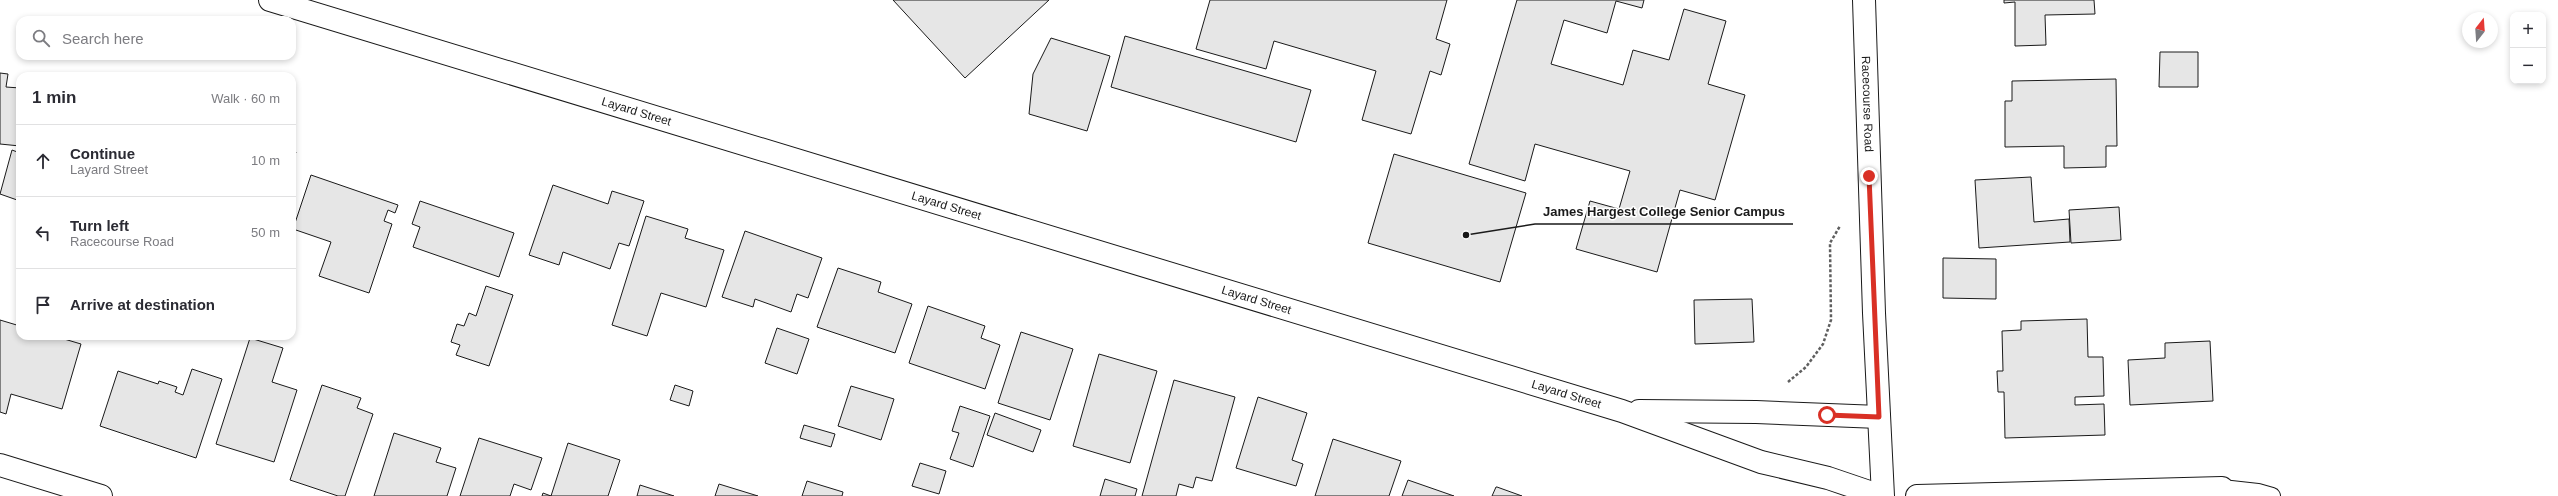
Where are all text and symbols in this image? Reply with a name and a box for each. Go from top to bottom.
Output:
north arrow [2462,12,2498,48]
map controls [2510,12,2546,84]
button: + [2510,12,2546,48]
search box [16,16,296,60]
icon: search [30,27,52,49]
text: Search here [62,30,144,47]
button: − [2510,48,2546,84]
street label: Racecourse Road [1859,56,1876,152]
text: 1 min [32,88,76,107]
text: Walk · 60 m [211,91,280,106]
street label: Layard Street [600,94,674,129]
text: Continue [70,145,135,162]
icon: ahead [32,150,54,172]
text: 10 m [251,153,280,168]
text: Layard Street [70,162,148,177]
route end [1860,167,1878,185]
street label: Layard Street [910,188,984,223]
callout: James Hargest College Senior Campus [1535,199,1793,224]
text: James Hargest College Senior Campus [1543,204,1785,219]
text: Turn left [70,217,129,234]
icon: left [32,222,54,244]
text: 50 m [251,225,280,240]
text: Racecourse Road [70,234,174,249]
street label: Layard Street [1220,283,1294,317]
icon: arrive [32,294,54,316]
text: Arrive at destination [70,296,215,313]
street label: Layard Street [1530,377,1604,411]
route start [1818,406,1836,424]

